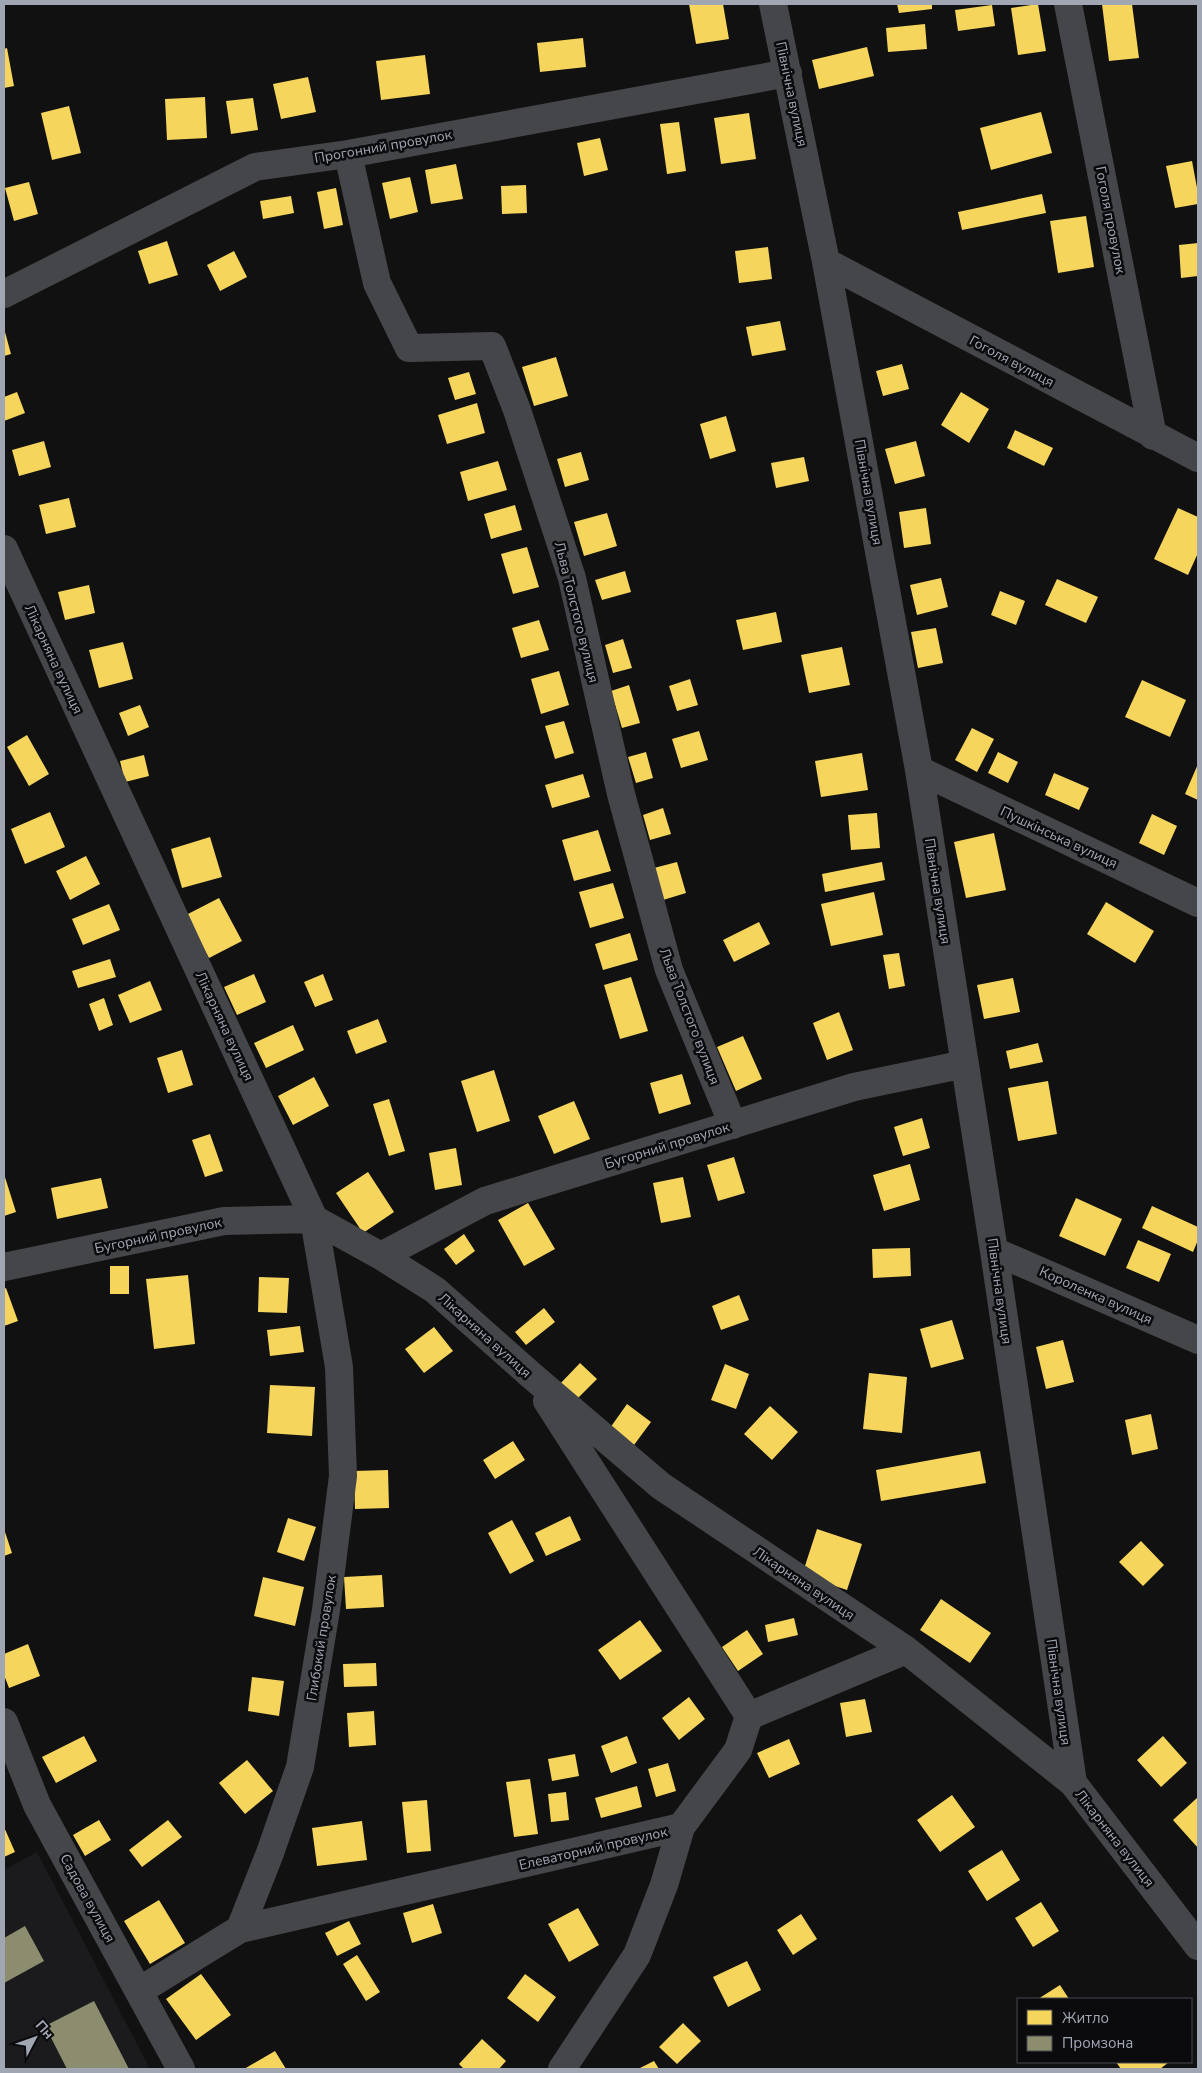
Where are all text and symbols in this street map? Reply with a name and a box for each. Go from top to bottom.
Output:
street label: Північна вулиця [771,40,812,148]
street label: Прогонний провулок [313,125,454,168]
street label: Гоголя провулок [1091,165,1130,276]
street label: Гоголя вулиця [966,331,1058,392]
street label: Північна вулиця [850,438,887,546]
street label: Льва Толстого вулиця [550,540,603,685]
street label: Лікарняна вулиця [20,601,87,717]
street label: Пушкінська вулиця [997,802,1121,873]
street label: Північна вулиця [920,837,955,945]
street label: Льва Толстого вулиця [655,945,724,1087]
street label: Лікарняна вулиця [191,968,258,1084]
street label: Бугорний провулок [603,1117,732,1173]
street label: Бугорний провулок [93,1213,224,1258]
street label: Північна вулиця [983,1237,1016,1345]
street label: Короленка вулиця [1036,1262,1155,1329]
street label: Лікарняна вулиця [434,1289,535,1382]
street label: Лікарняна вулиця [749,1542,858,1625]
street label: Глибокий провулок [302,1573,341,1702]
street label: Північна вулиця [1042,1638,1075,1746]
street label: Лікарняна вулиця [1071,1786,1159,1891]
street label: Елеваторний провулок [517,1822,670,1875]
street label: Садова вулиця [55,1851,120,1946]
legend [1017,1998,1192,2063]
text: Житло [1062,2008,1109,2028]
north arrow [10,2013,60,2063]
text: Пн [31,2016,58,2043]
text: Промзона [1062,2033,1133,2053]

